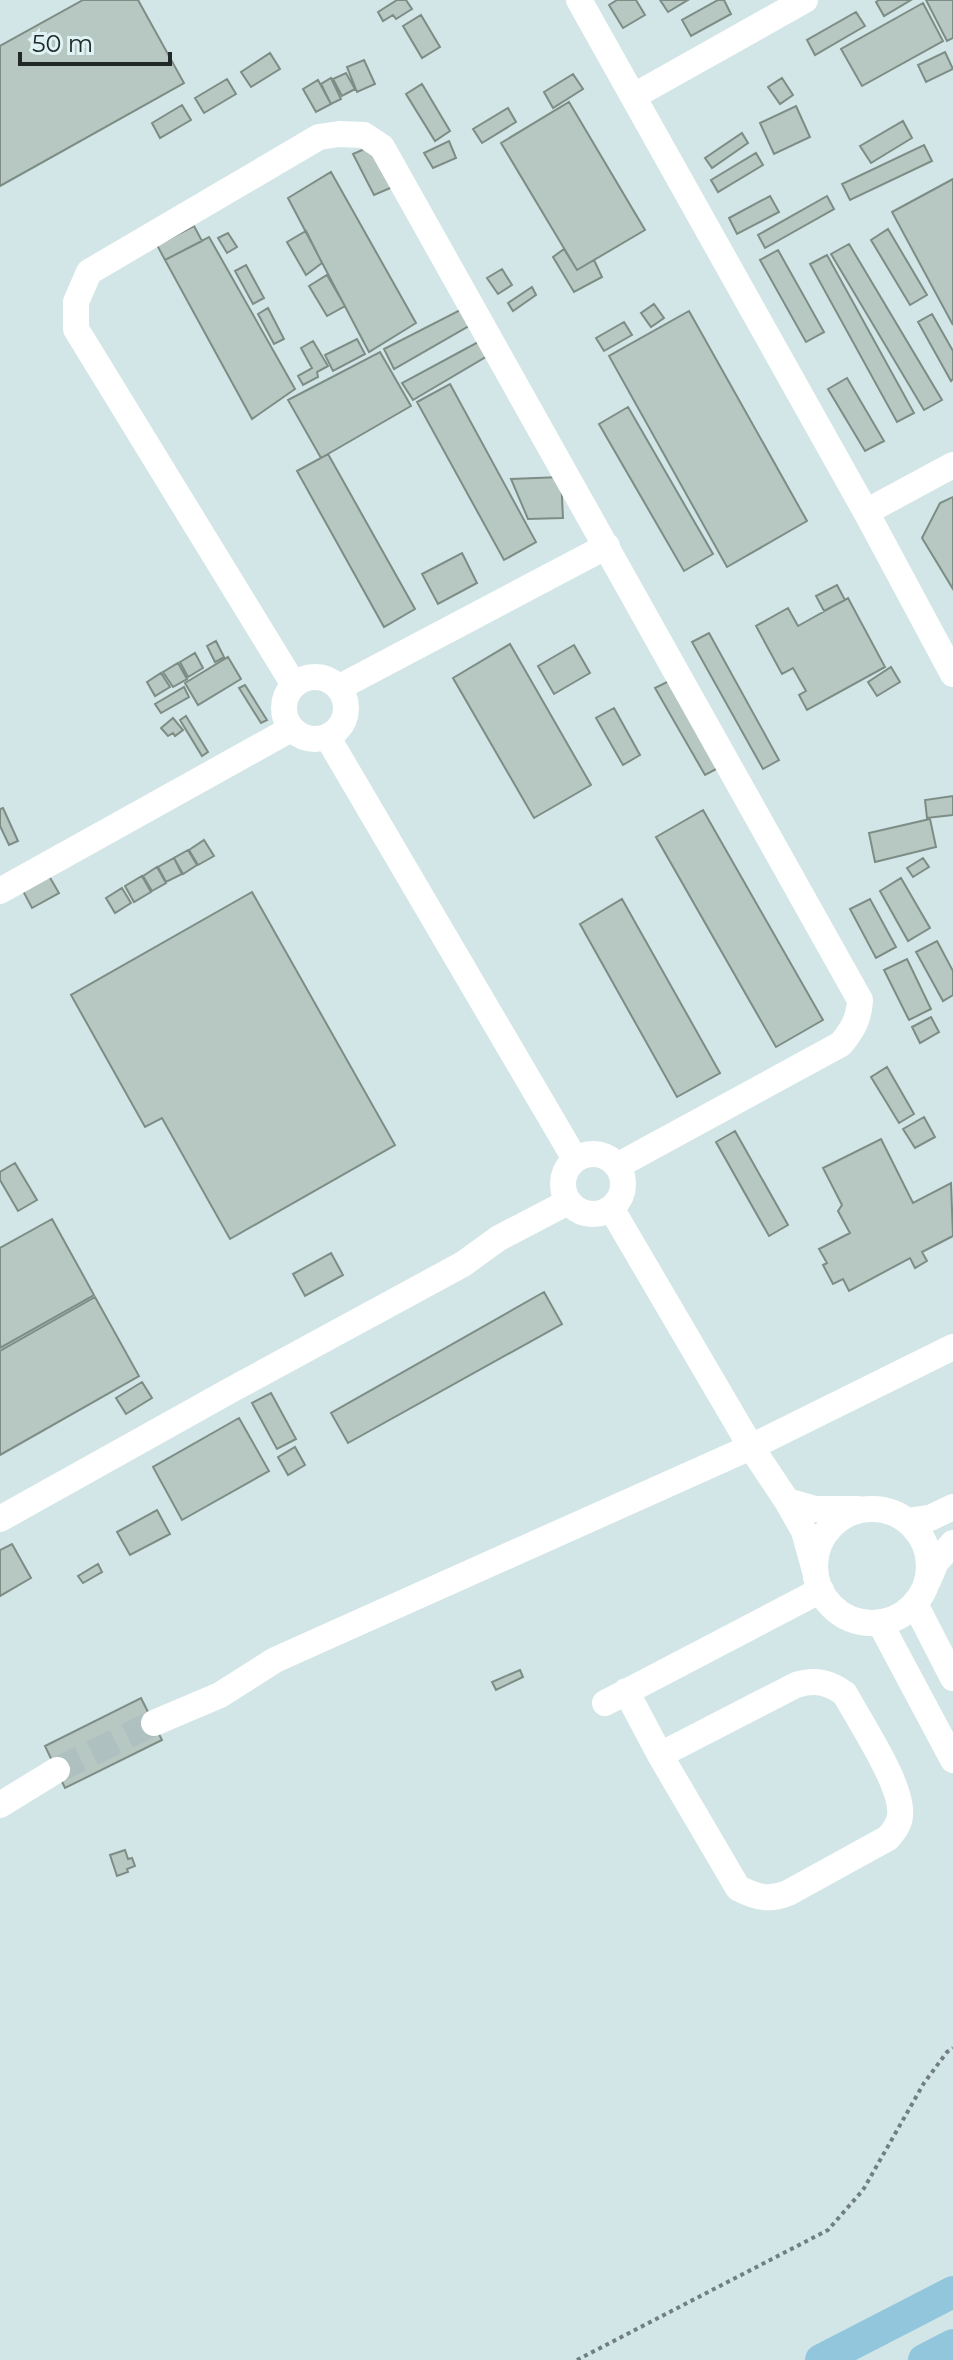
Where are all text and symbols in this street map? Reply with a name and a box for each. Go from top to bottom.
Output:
scale bar [20,16,170,66]
text: 50 m [32,29,93,58]

